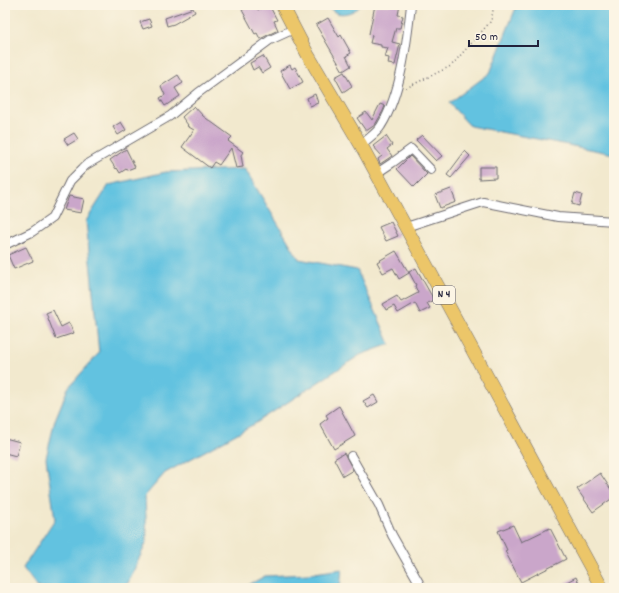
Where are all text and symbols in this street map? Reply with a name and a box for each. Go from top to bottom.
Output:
scale bar [469,22,538,48]
text: 50 m [475,29,498,46]
road number: N 4 [433,286,455,304]

